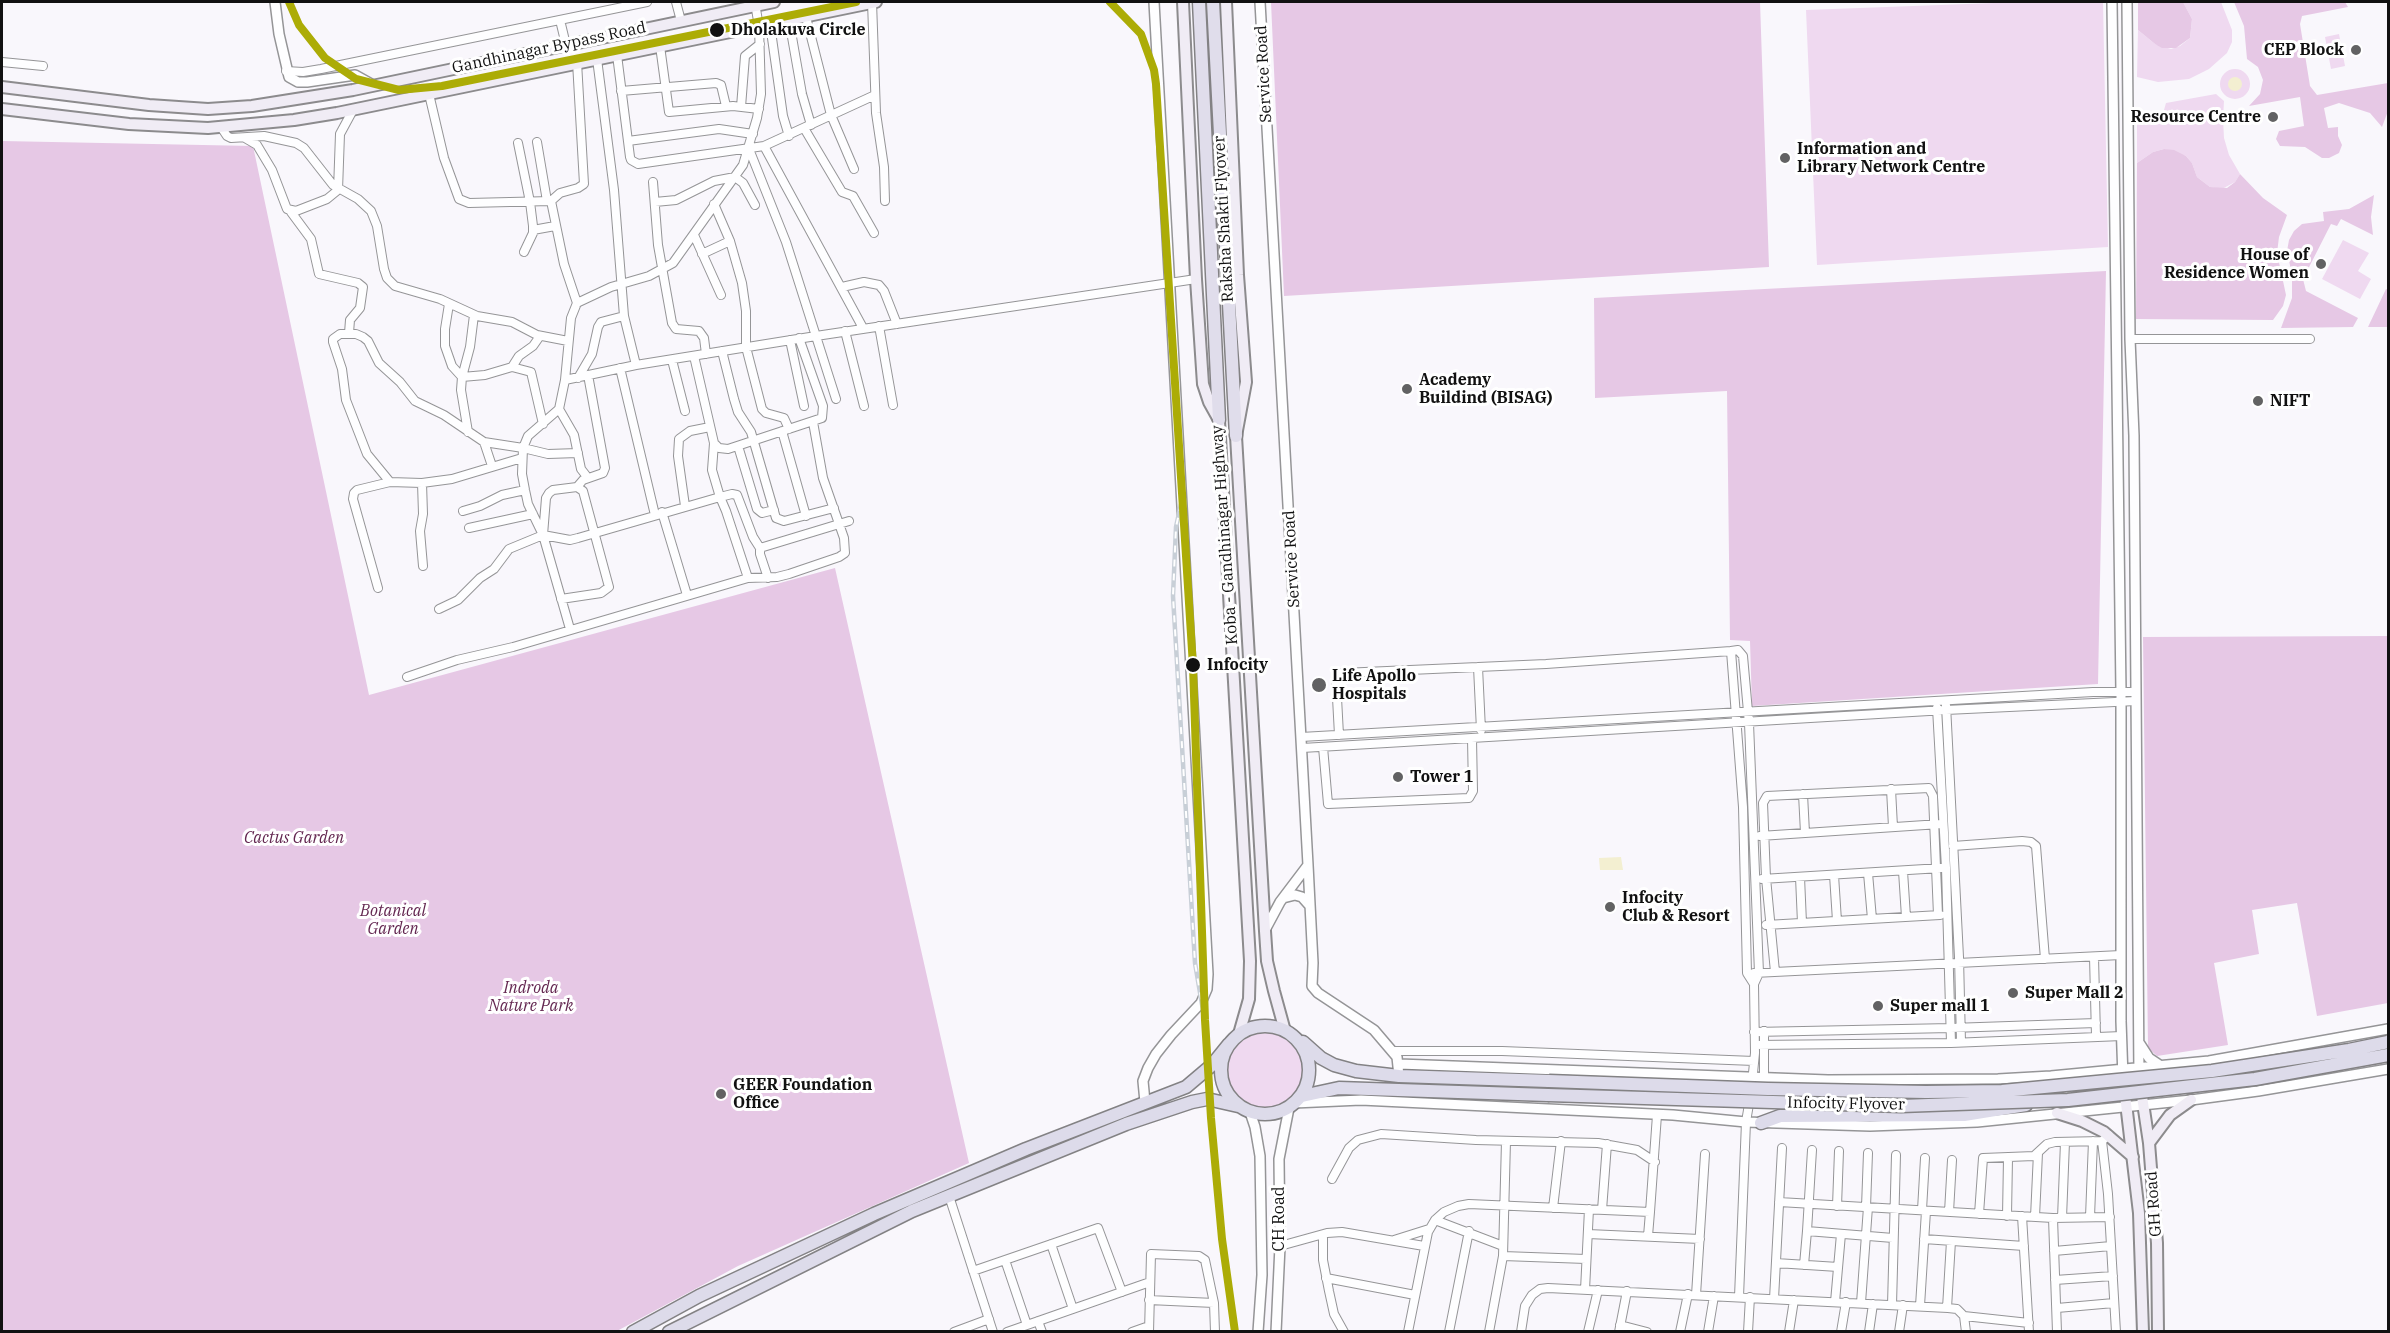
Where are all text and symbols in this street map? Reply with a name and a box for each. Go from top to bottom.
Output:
street label: Gandhinagar Bypass Road [450,18,648,78]
place label: Dholakuva Circle [731,20,866,40]
marker: Dholakuva Circle [708,21,726,39]
street label: Service Road [1252,25,1276,123]
place label: CEP Block [2264,40,2344,60]
marker: CEP Block [2349,43,2363,57]
place label: Resource Centre [2131,107,2261,127]
marker: Resource Centre [2266,110,2280,124]
street label: Raksha Shakti Flyover [1210,135,1238,303]
place label: Information and Library Network Centre [1797,139,1985,177]
marker: Information and Library Network Centre [1778,151,1792,165]
place label: House of Residence Women [2164,245,2309,283]
marker: House of Residence Women [2314,257,2328,271]
place label: Academy Buildind (BISAG) [1419,370,1553,408]
marker: Academy Buildind (BISAG) [1400,382,1414,396]
place label: NIFT [2270,391,2310,411]
marker: NIFT [2251,394,2265,408]
street label: Koba - Gandhinagar Highway [1208,425,1242,645]
street label: Service Road [1280,510,1304,608]
place label: Infocity [1207,655,1268,675]
marker: Infocity [1184,656,1202,674]
place label: Life Apollo Hospitals [1332,666,1416,704]
marker: Life Apollo Hospitals [1310,676,1328,694]
place label: Tower 1 [1410,767,1473,787]
marker: Tower 1 [1391,770,1405,784]
park label: Cactus Garden [244,828,344,848]
place label: Infocity Club & Resort [1622,888,1730,926]
marker: Infocity Club & Resort [1603,900,1617,914]
park label: Botanical Garden [360,901,426,939]
park label: Indroda Nature Park [488,978,574,1016]
place label: Super Mall 2 [2025,983,2123,1003]
marker: Super Mall 2 [2006,986,2020,1000]
place label: Super mall 1 [1890,996,1990,1016]
marker: Super mall 1 [1871,999,1885,1013]
place label: GEER Foundation Office [733,1075,872,1113]
marker: GEER Foundation Office [714,1087,728,1101]
street label: Infocity Flyover [1787,1093,1905,1115]
street label: GH Road [2142,1170,2166,1238]
street label: CH Road [1269,1187,1289,1251]

